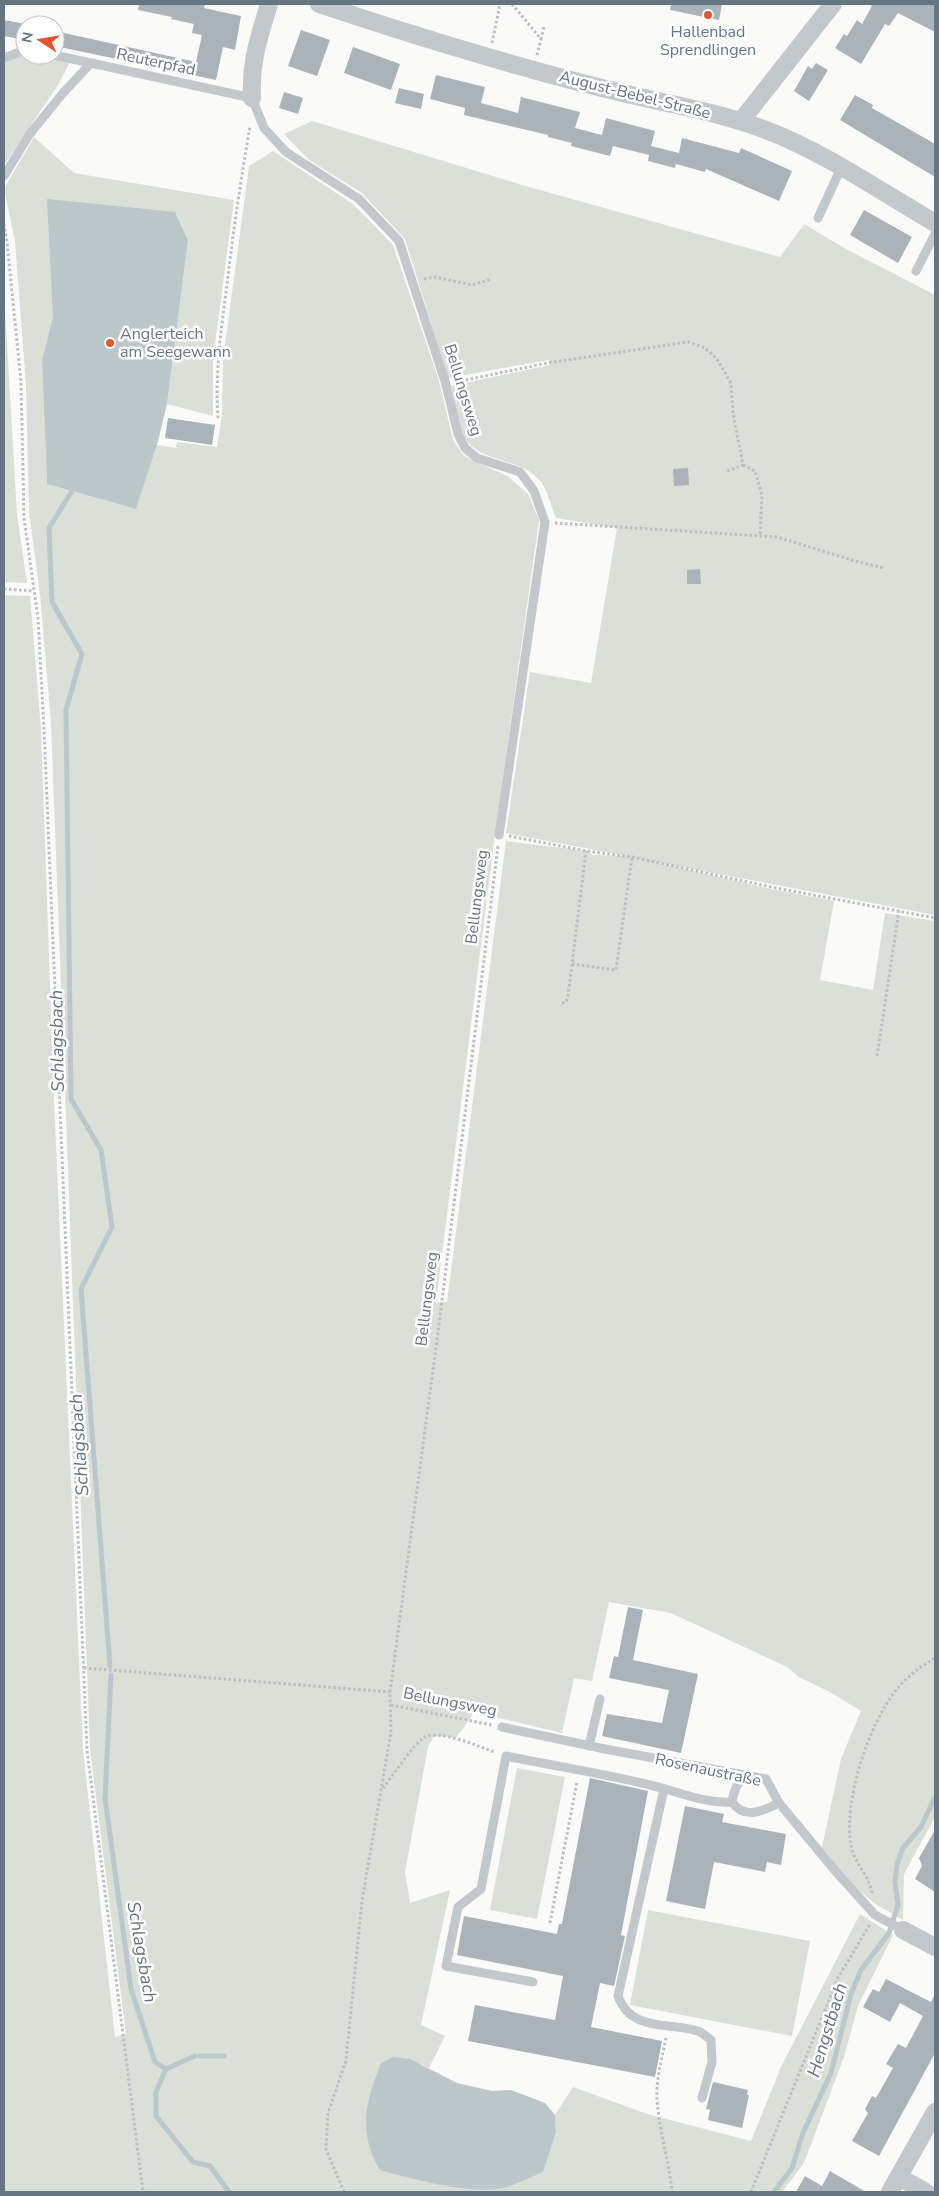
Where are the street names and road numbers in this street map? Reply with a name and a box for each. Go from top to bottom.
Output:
street label: Reuterpfad [115,43,197,81]
street label: August-Bebel-Straße [557,66,713,124]
street label: Bellungsweg [439,341,487,439]
street label: Bellungsweg [460,849,494,945]
street label: Bellungsweg [410,1251,444,1347]
street label: Bellungsweg [401,1682,499,1722]
street label: Rosenaustraße [653,1748,763,1792]

